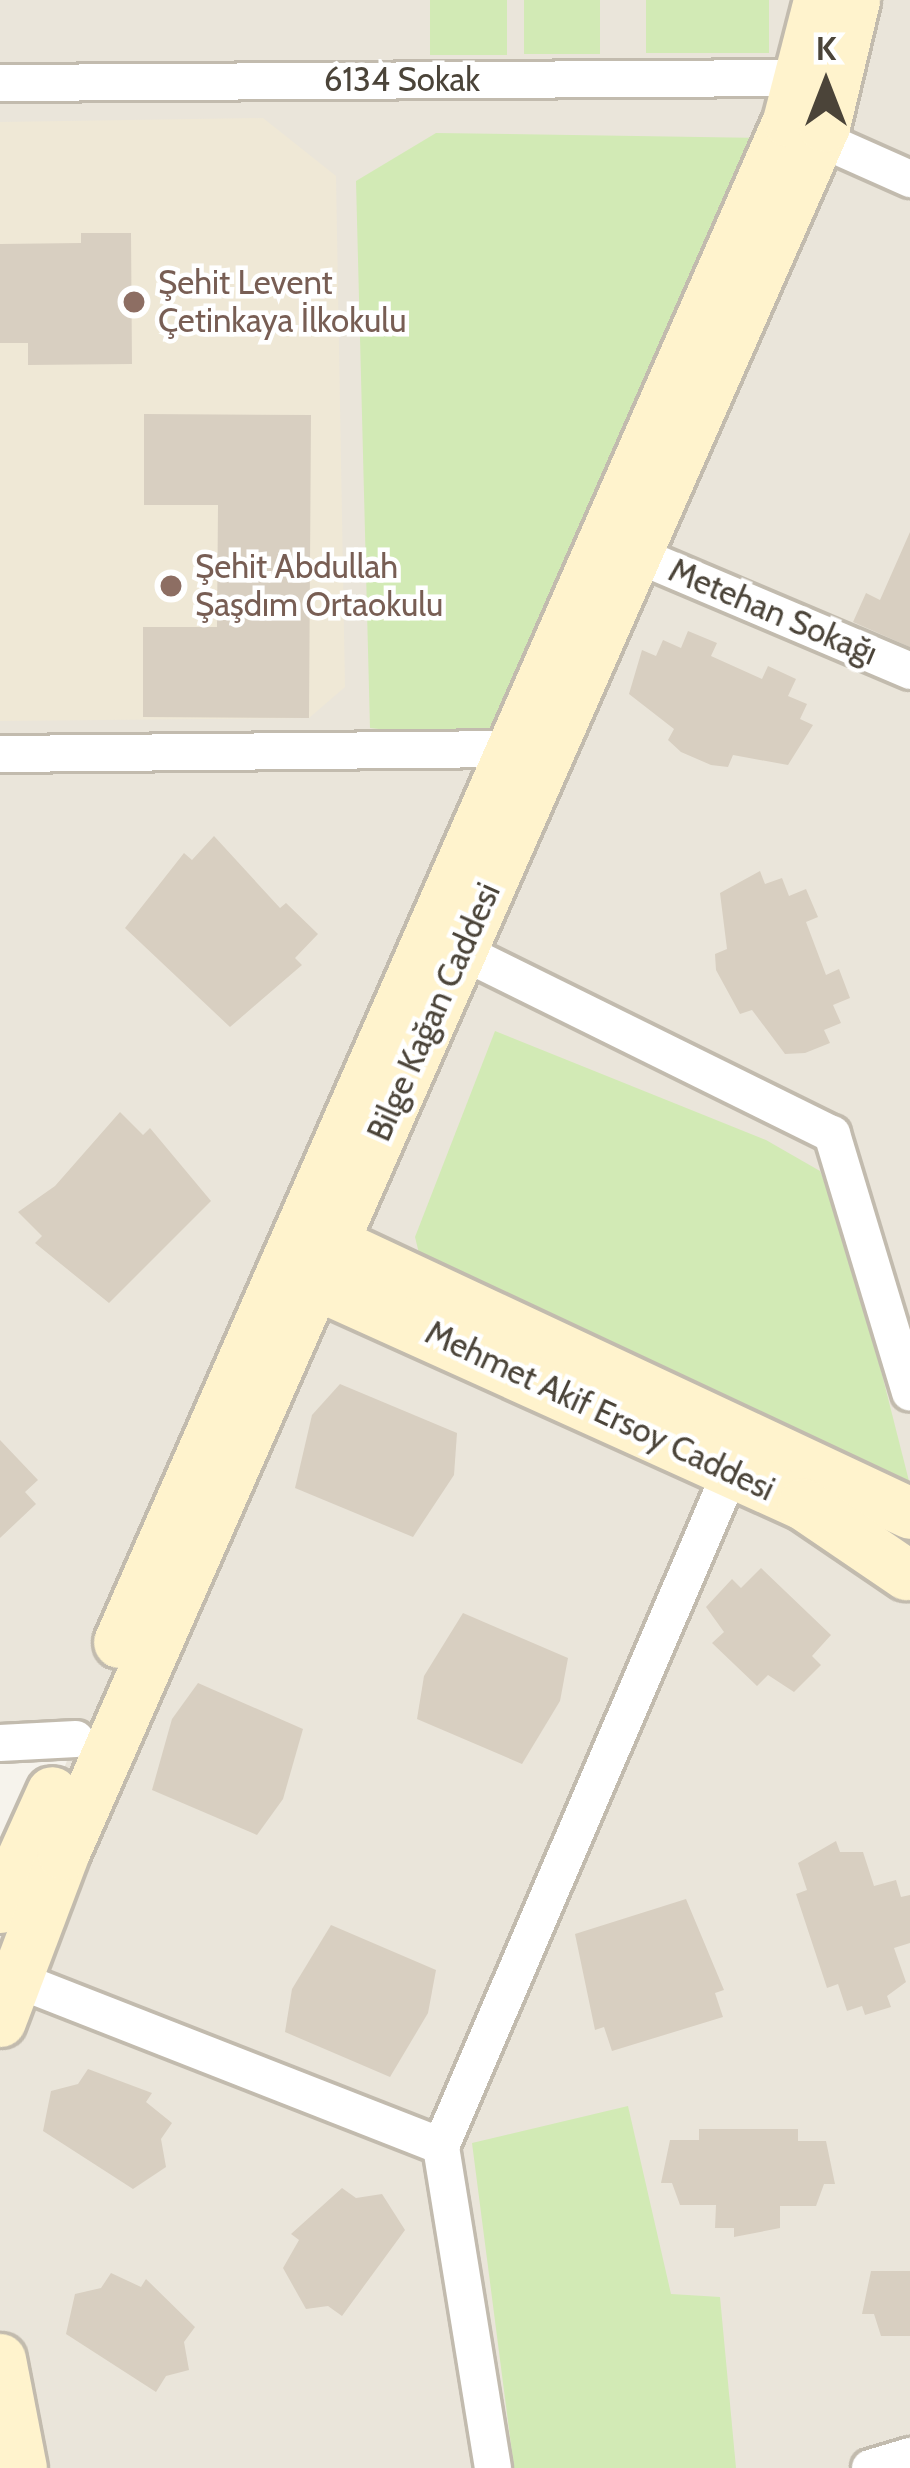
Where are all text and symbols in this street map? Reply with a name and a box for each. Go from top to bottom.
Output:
north arrow [766,24,886,144]
text: K [816,28,836,68]
street label: 6134 Sokak [324,60,480,100]
place label: Şehit Levent Çetinkaya İlkokulu [158,263,406,341]
marker: Şehit Levent Çetinkaya İlkokulu [121,289,147,315]
place label: Şehit Abdullah Şaşdım Ortaokulu [195,547,443,625]
street label: Metehan Sokağı [663,550,883,674]
marker: Şehit Abdullah Şaşdım Ortaokulu [158,573,184,599]
street label: Bilge Kağan Caddesi [359,877,509,1147]
street label: Mehmet Akif Ersoy Caddesi [419,1313,781,1509]

